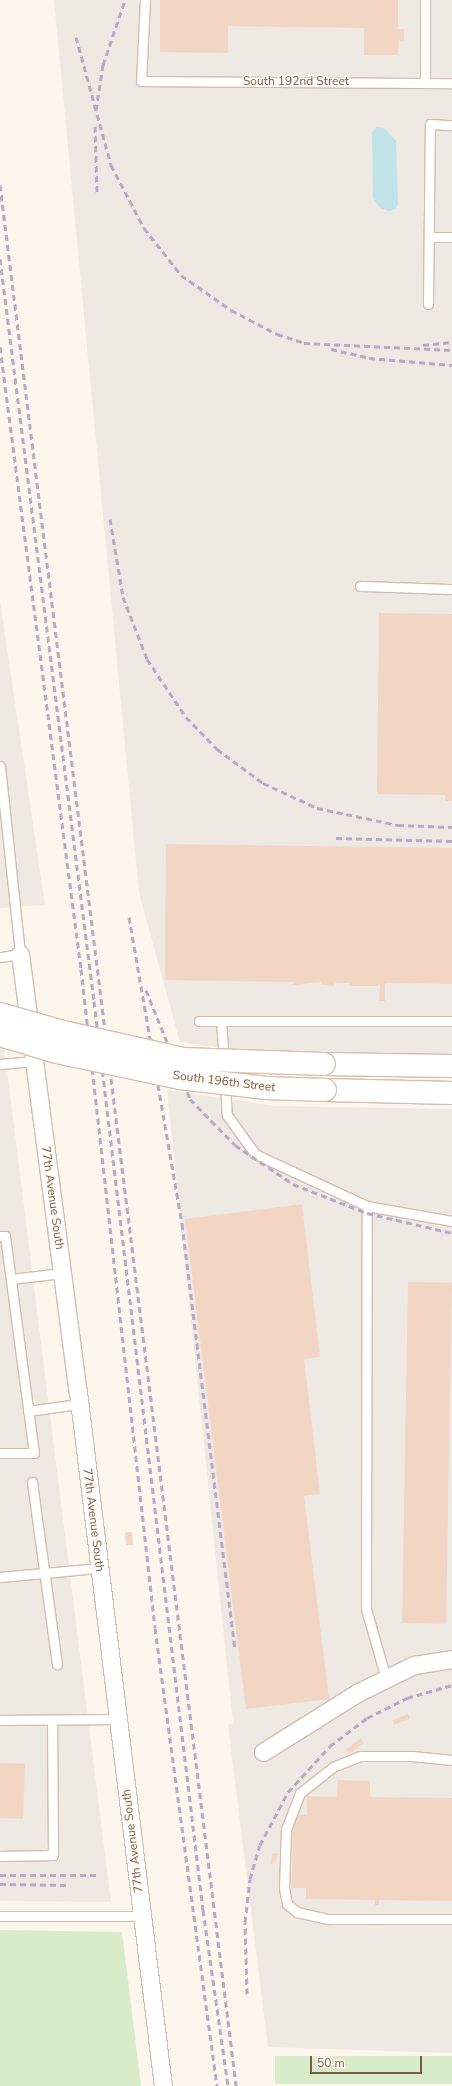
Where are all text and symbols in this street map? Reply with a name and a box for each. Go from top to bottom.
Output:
street label: South 192nd Street [243,75,349,89]
street label: South 196th Street [172,1069,276,1095]
street label: 77th Avenue South [38,1145,66,1251]
street label: 77th Avenue South [80,1467,106,1573]
street label: 77th Avenue South [120,1788,146,1894]
scale bar [312,2048,424,2074]
text: 50 m [317,2055,345,2071]

